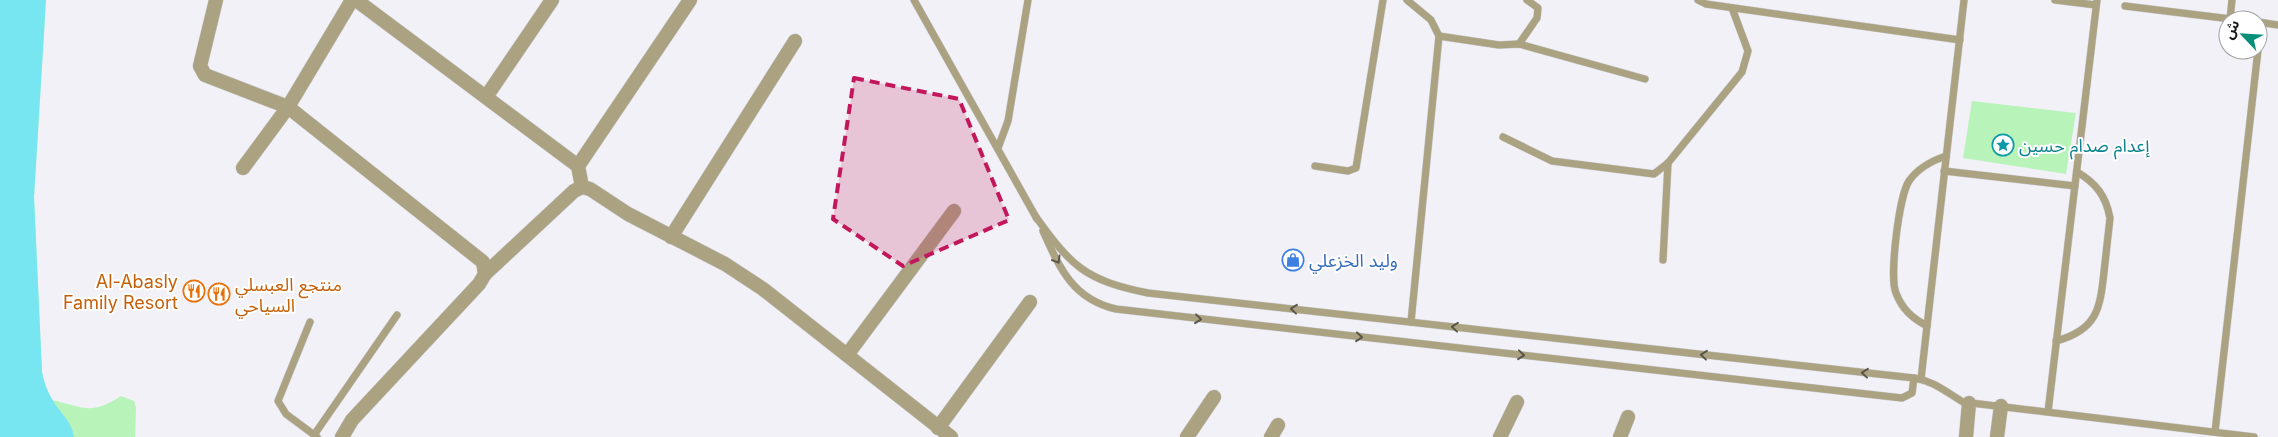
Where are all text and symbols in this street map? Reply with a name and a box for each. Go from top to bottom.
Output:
north arrow [2218,10,2268,60]
text: ش [2219,17,2243,42]
place icon: إعدام صدام حسين [1991,133,2015,157]
place label: إعدام صدام حسين [2019,135,2150,160]
shop icon: وليد الخزعلي [1281,248,1305,272]
place label: وليد الخزعلي [1309,250,1398,274]
one-way arrow [1051,255,1061,264]
place label: Al-Abasly Family Resort [63,271,178,313]
place label: منتجع العبسلي السياحي [235,274,342,319]
restaurant icon: Al-Abasly Family Resort [182,279,206,303]
restaurant icon: منتجع العبسلي السياحي [207,282,231,306]
one-way arrow [1289,304,1297,315]
one-way arrow [1194,313,1202,324]
one-way arrow [1451,322,1459,333]
one-way arrow [1356,331,1364,342]
one-way arrow [1517,349,1525,360]
one-way arrow [1699,350,1707,361]
one-way arrow [1861,368,1869,379]

